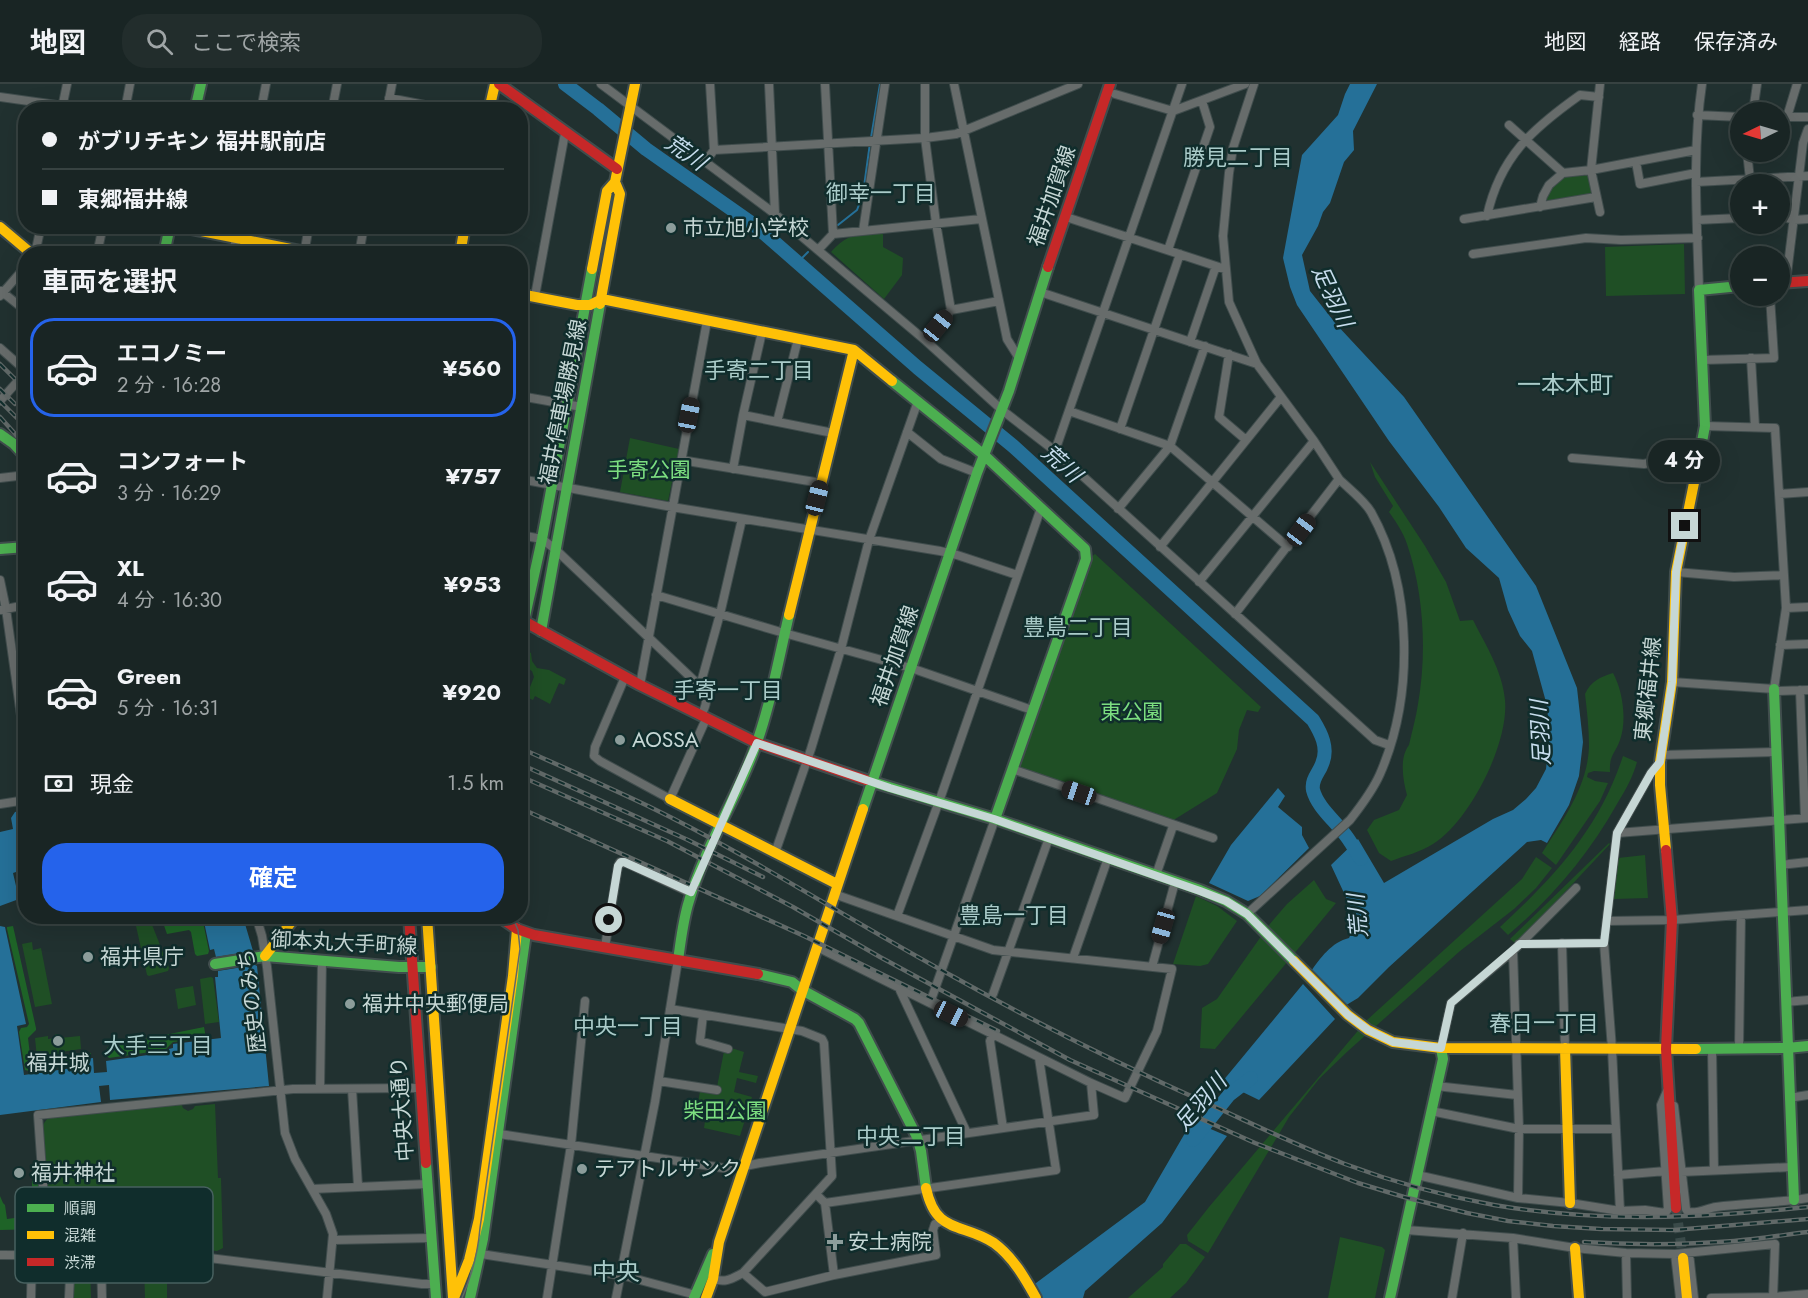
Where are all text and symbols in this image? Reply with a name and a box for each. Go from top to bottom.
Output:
search box [122,14,542,68]
text: 地図 [30,22,86,63]
icon: search [143,25,176,58]
text: ここで検索 [191,26,301,58]
text: 地図 [1544,27,1586,57]
text: 経路 [1619,27,1661,57]
text: 保存済み [1694,27,1778,57]
north arrow [1730,102,1790,162]
map controls [1730,102,1790,306]
text: がブリチキン 福井駅前店 [78,125,326,157]
water label: 荒川 [659,126,715,179]
street label: 福井加賀線 [1021,141,1083,251]
district label: 勝見二丁目 [1183,141,1293,173]
button: + [1730,174,1790,234]
district label: 御幸一丁目 [826,177,936,209]
text: 東郷福井線 [78,183,188,215]
place label: 市立旭小学校 [683,213,809,243]
marker: 市立旭小学校 [664,221,678,235]
button: − [1730,246,1790,306]
water label: 足羽川 [1305,259,1362,334]
text: 車両を選択 [42,262,177,301]
car [920,306,956,346]
street label: 福井停車場勝見線 [532,317,594,487]
text: エコノミー [117,337,227,369]
icon: car [45,341,99,395]
text: ¥560 [443,352,501,384]
district label: 手寄二丁目 [704,354,814,386]
district label: 一本木町 [1517,367,1613,402]
text: 2 分 · 16:28 [117,371,221,400]
car [677,396,701,434]
water label: 荒川 [1035,436,1091,491]
callout: 4 分 [1649,439,1721,481]
text: コンフォート [117,445,248,477]
text: 4 分 [1664,446,1704,475]
icon: car [45,449,99,503]
park label: 手寄公園 [607,455,691,485]
text: ¥757 [446,460,501,492]
car [804,478,830,518]
text: 3 分 · 16:29 [117,479,221,508]
car [1283,510,1319,550]
route end [1671,512,1698,539]
text: XL [117,552,144,584]
icon: car [45,557,99,611]
text: ¥953 [444,568,501,600]
text: 4 分 · 16:30 [117,586,222,615]
street label: 福井加賀線 [864,601,926,711]
district label: 豊島二丁目 [1023,611,1133,643]
street label: 東郷福井線 [1628,635,1668,743]
text: Green [117,660,181,692]
icon: car [45,665,99,719]
district label: 手寄一丁目 [673,674,783,706]
text: ¥920 [443,676,501,708]
text: 5 分 · 16:31 [117,694,219,723]
park label: 東公園 [1101,697,1164,727]
water label: 足羽川 [1522,697,1558,767]
place label: AOSSA [632,725,699,755]
marker: AOSSA [613,733,627,747]
icon: cash [42,767,75,800]
text: 現金 [90,768,134,800]
text: 1.5 km [447,769,504,798]
car [1059,779,1099,807]
button: 確定 [42,843,504,912]
water label: 荒川 [1339,891,1375,939]
district label: 豊島一丁目 [959,899,1069,931]
route start [595,906,622,933]
car [1149,906,1177,946]
street label: 御本丸大手町線 [270,924,418,962]
place label: 福井県庁 [100,942,184,972]
street label: 歴史のみち [231,947,273,1055]
marker: 福井県庁 [81,950,95,964]
place label: 福井中央郵便局 [362,989,509,1019]
marker: 福井中央郵便局 [343,997,357,1011]
car [931,998,971,1030]
district label: 春日一丁目 [1489,1007,1599,1039]
district label: 中央一丁目 [573,1010,683,1042]
district label: 大手三丁目 [103,1029,213,1061]
marker: 福井城 [51,1034,65,1048]
place label: 福井城 [27,1048,90,1078]
street label: 中央大通り [383,1056,421,1162]
water label: 足羽川 [1166,1065,1235,1137]
park label: 柴田公園 [683,1096,767,1126]
district label: 中央二丁目 [856,1120,966,1152]
place label: テアトルサンク [594,1154,741,1184]
place label: 福井神社 [31,1158,115,1188]
marker: テアトルサンク [575,1162,589,1176]
marker: 福井神社 [12,1166,26,1180]
legend [15,1187,213,1283]
text: 順調 [64,1197,96,1220]
text: 混雑 [64,1224,96,1247]
place label: 安土病院 [848,1227,932,1257]
marker: 安土病院 [826,1233,844,1251]
text: 渋滞 [64,1251,96,1274]
district label: 中央 [592,1254,640,1289]

